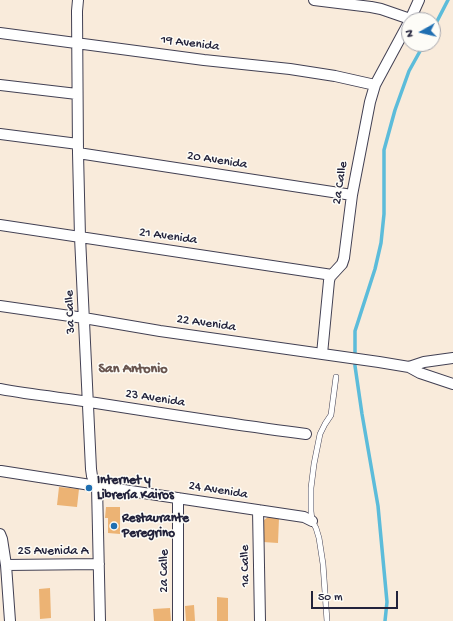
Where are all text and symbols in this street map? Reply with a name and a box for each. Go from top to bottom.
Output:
north arrow [401,12,441,52]
text: N [404,29,417,38]
street label: 19 Avenida [160,33,220,55]
street label: 20 Avenida [186,149,248,173]
street label: 2a Calle [330,160,352,206]
street label: 21 Avenida [138,225,198,249]
street label: 3a Calle [62,290,80,334]
street label: 22 Avenida [175,312,237,336]
district label: San Antonio [98,362,168,378]
street label: 23 Avenida [124,387,186,411]
place label: Internet y Librería Kairos [97,473,174,504]
street label: 24 Avenida [187,479,249,503]
marker: Internet y Librería Kairos [84,483,94,493]
place label: Restaurante Peregrino [122,511,189,542]
marker: Restaurante Peregrino [109,521,119,531]
street label: 25 Avenida A [18,544,88,560]
street label: 1a Calle [238,545,254,587]
street label: 2a Calle [157,549,173,593]
scale bar [313,583,400,609]
text: 50 m [318,591,343,605]

